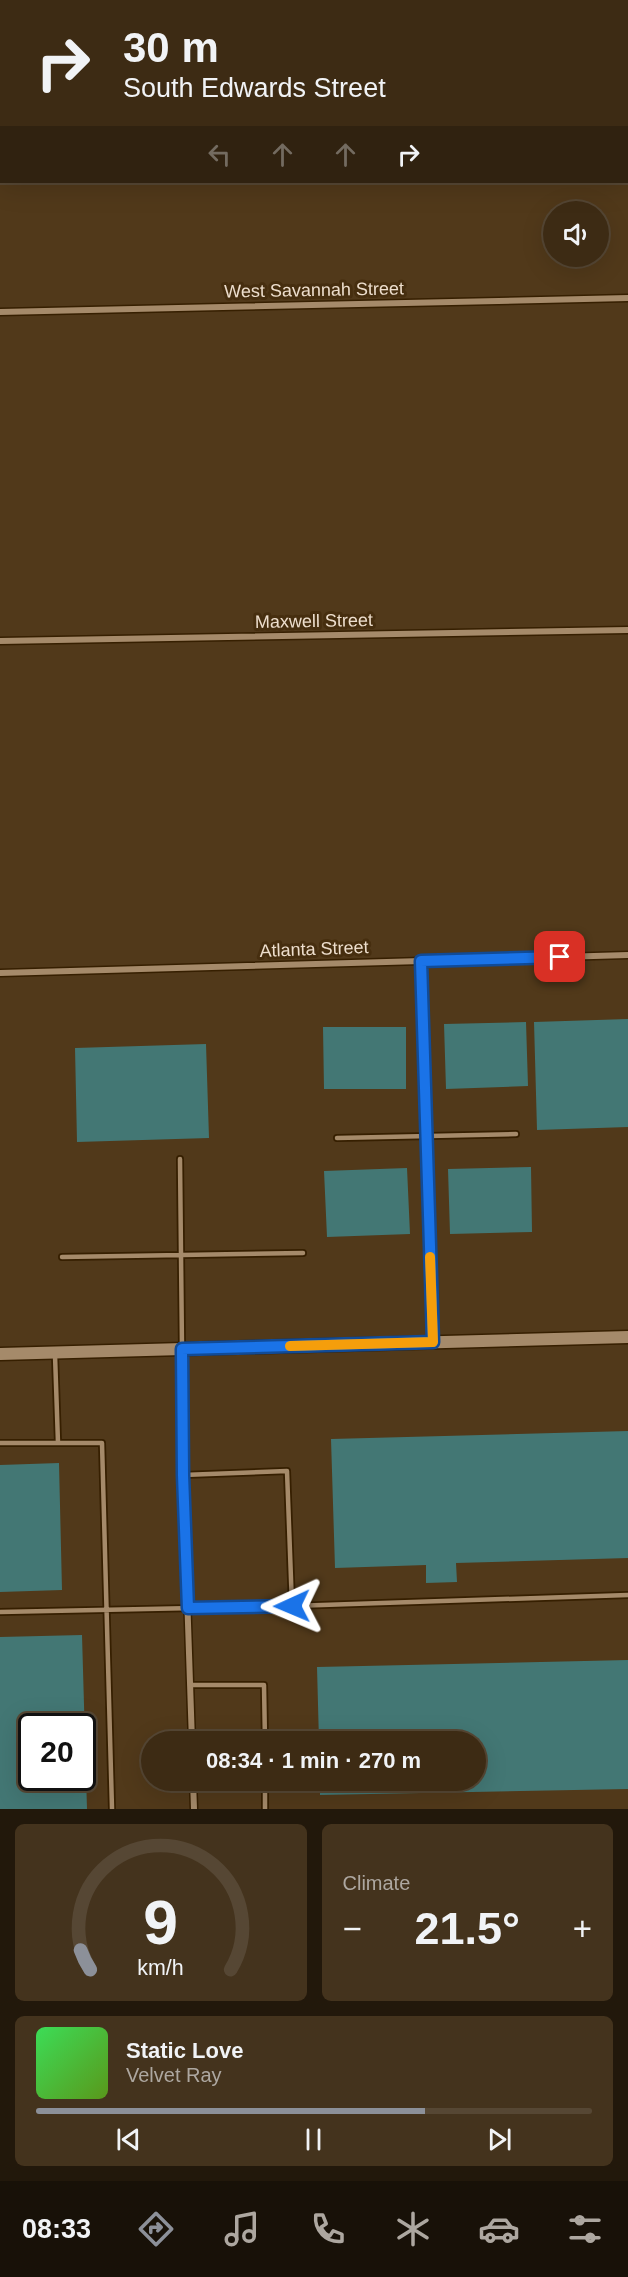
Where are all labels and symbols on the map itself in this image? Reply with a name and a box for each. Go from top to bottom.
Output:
street label: West Savannah Street [224,278,404,302]
street label: Maxwell Street [255,610,373,632]
pin [534,931,585,982]
street label: Atlanta Street [259,937,369,961]
position arrow [260,1574,324,1638]
speed limit sign: 20 [18,1713,96,1791]

